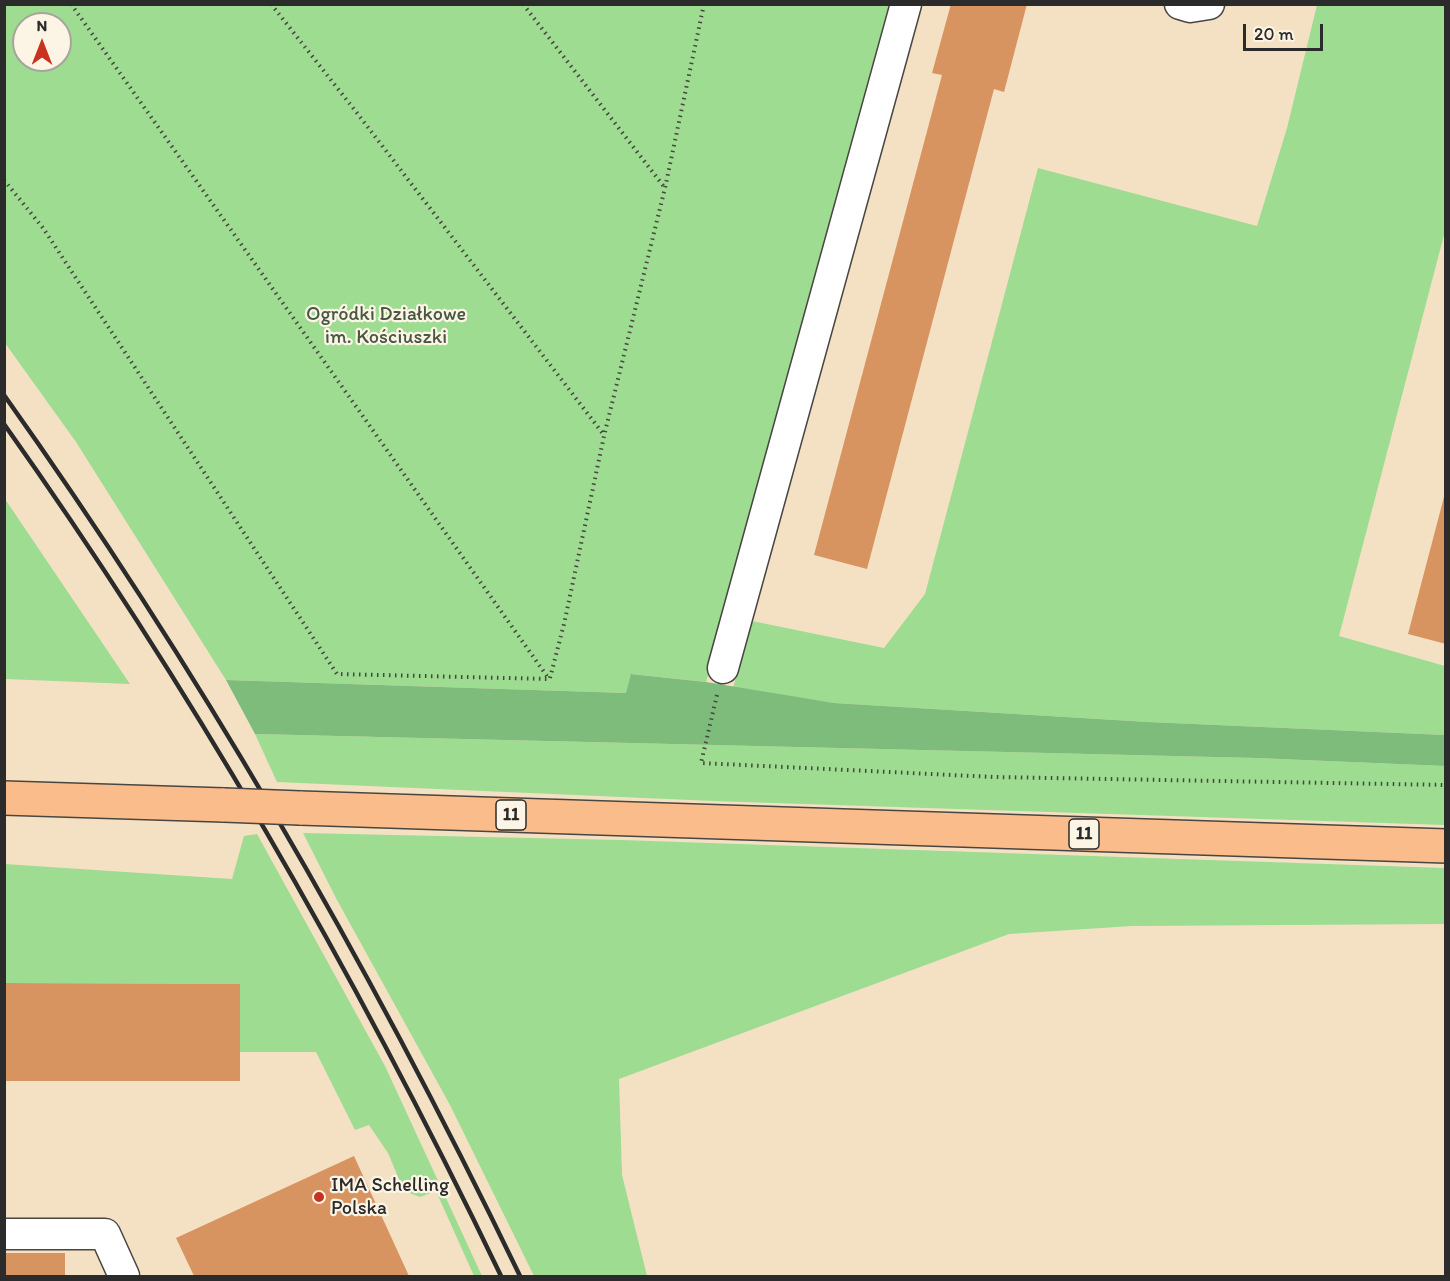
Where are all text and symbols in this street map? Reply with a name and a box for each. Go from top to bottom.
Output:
north arrow [12,12,72,72]
scale bar [1246,12,1326,50]
text: N [37,16,47,35]
text: 20 m [1254,23,1294,45]
park label: Ogródki Działkowe im. Kościuszki [306,303,466,350]
road number: 11 [496,800,526,830]
road number: 11 [1069,819,1099,849]
place label: IMA Schelling Polska [331,1174,449,1221]
marker: IMA Schelling Polska [312,1190,326,1204]

